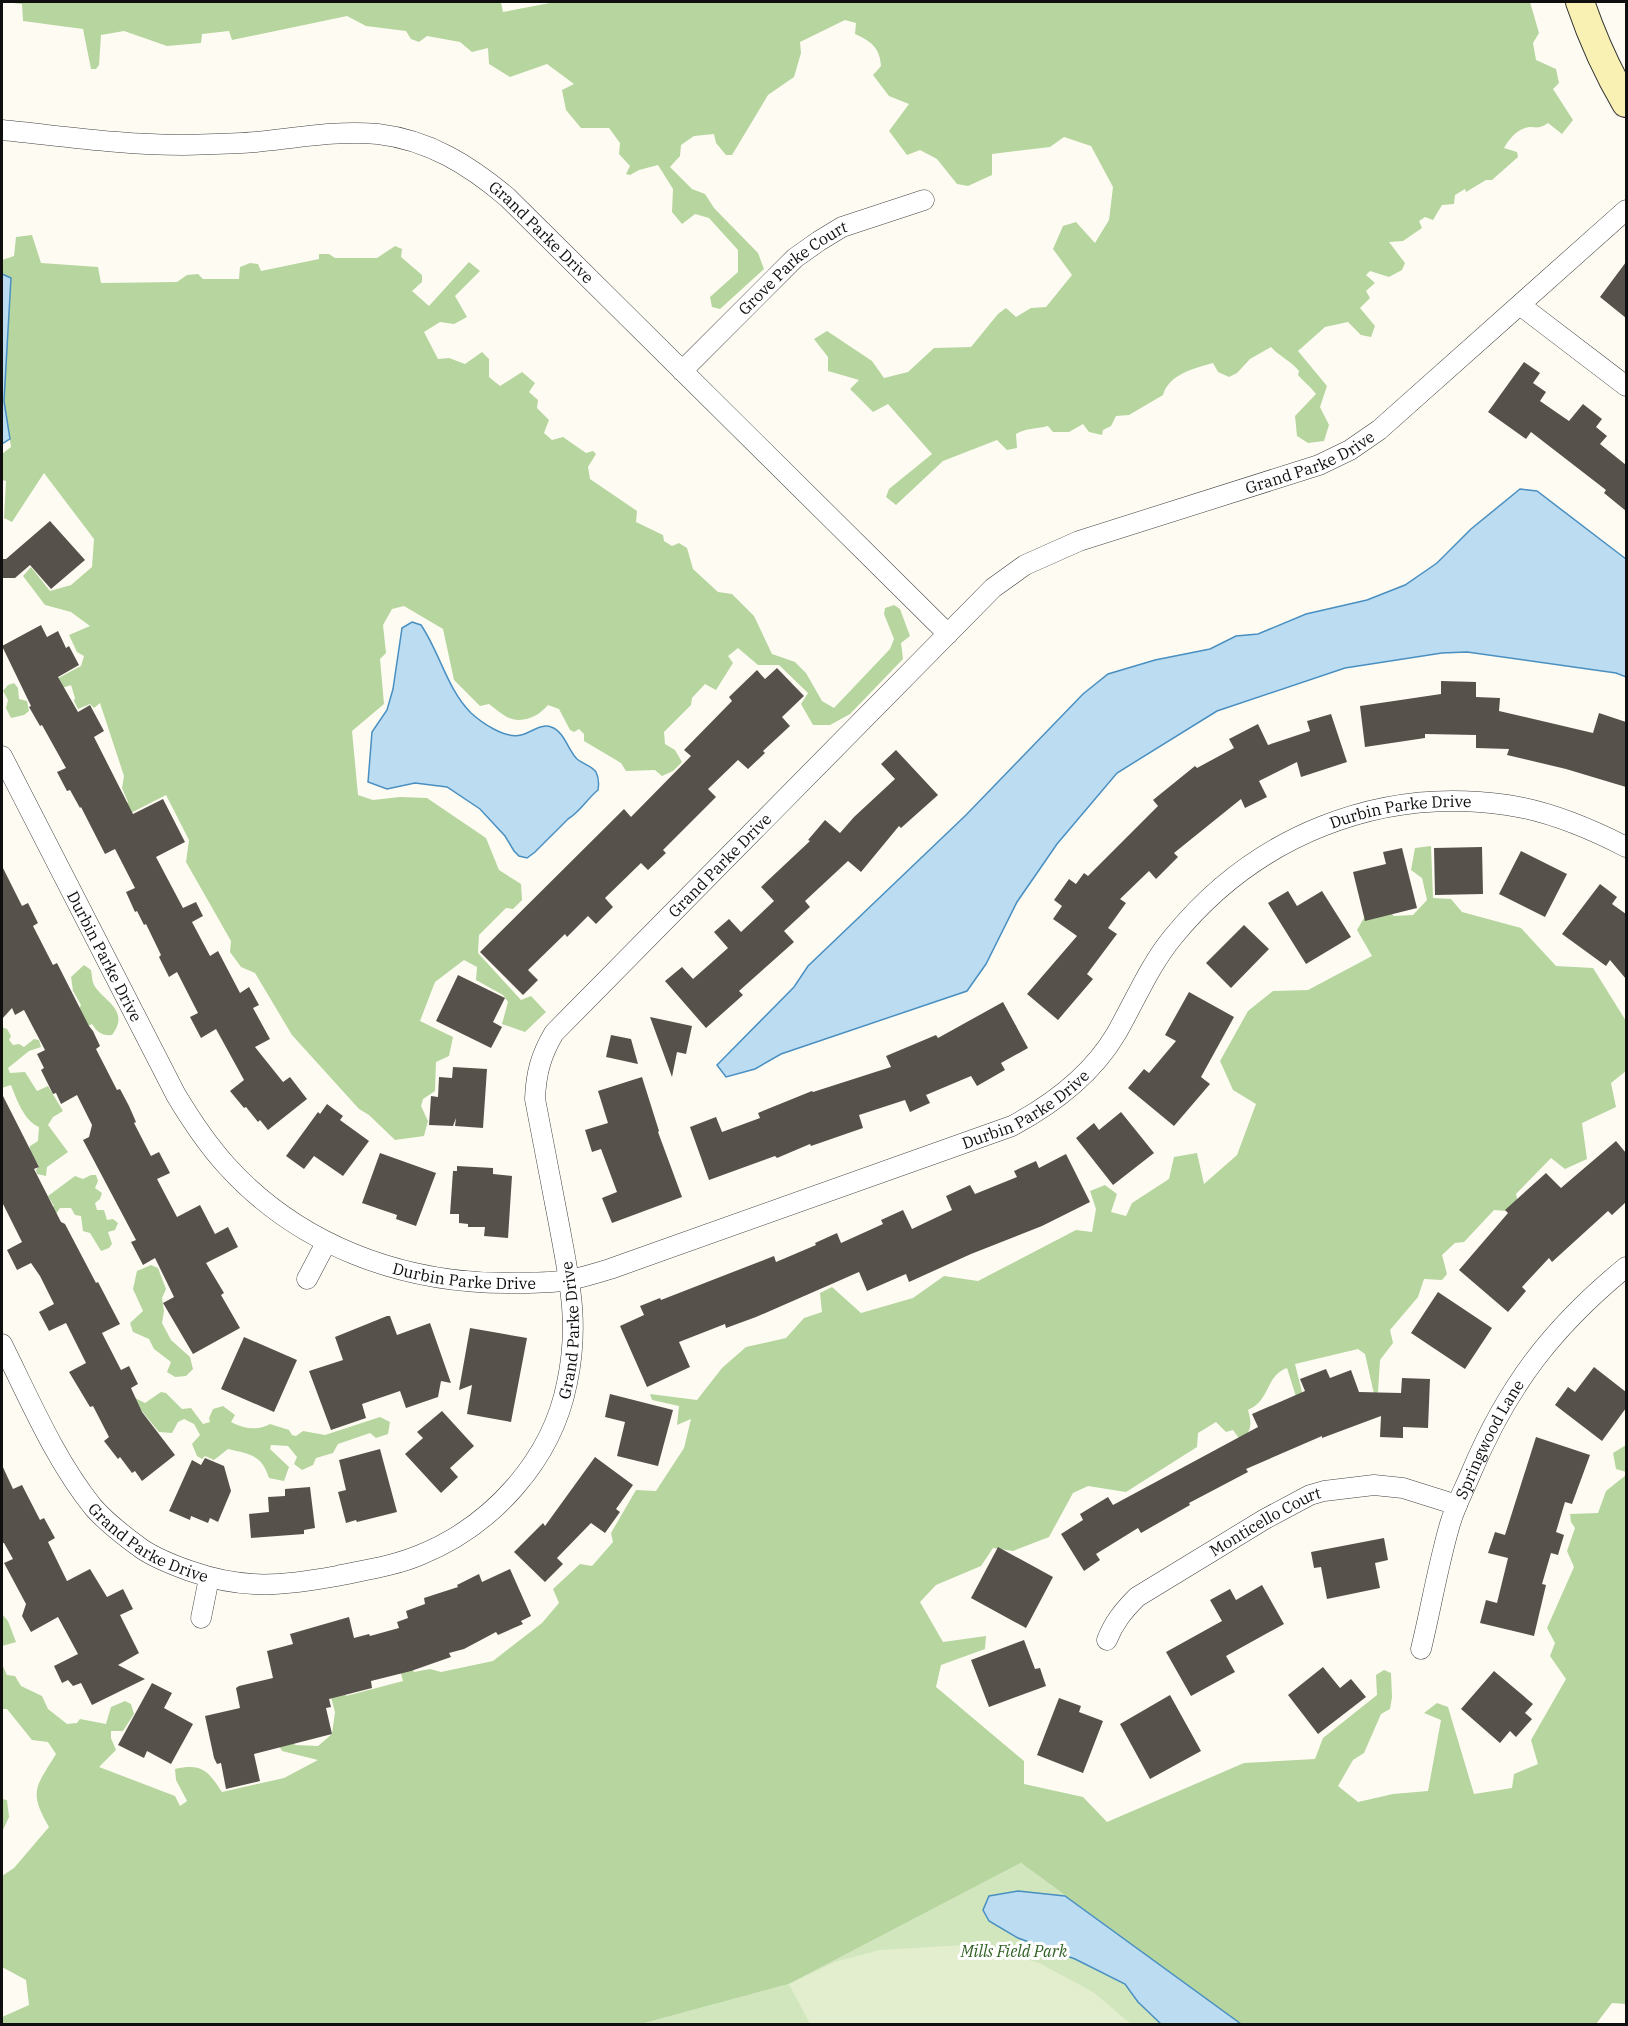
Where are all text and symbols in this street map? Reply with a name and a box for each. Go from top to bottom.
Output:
street label: Grand Parke Drive [485,176,598,287]
street label: Grove Parke Court [734,216,850,319]
street label: Grand Parke Drive [1243,426,1378,498]
street label: Durbin Parke Drive [1327,791,1472,833]
street label: Grand Parke Drive [664,809,775,921]
street label: Durbin Parke Drive [63,887,147,1025]
street label: Durbin Parke Drive [959,1065,1093,1153]
street label: Durbin Parke Drive [391,1258,536,1293]
street label: Grand Parke Drive [554,1260,583,1401]
street label: Springwood Lane [1451,1376,1528,1502]
street label: Monticello Court [1206,1482,1323,1560]
street label: Grand Parke Drive [84,1499,211,1586]
park label: Mills Field Park [960,1941,1068,1961]

